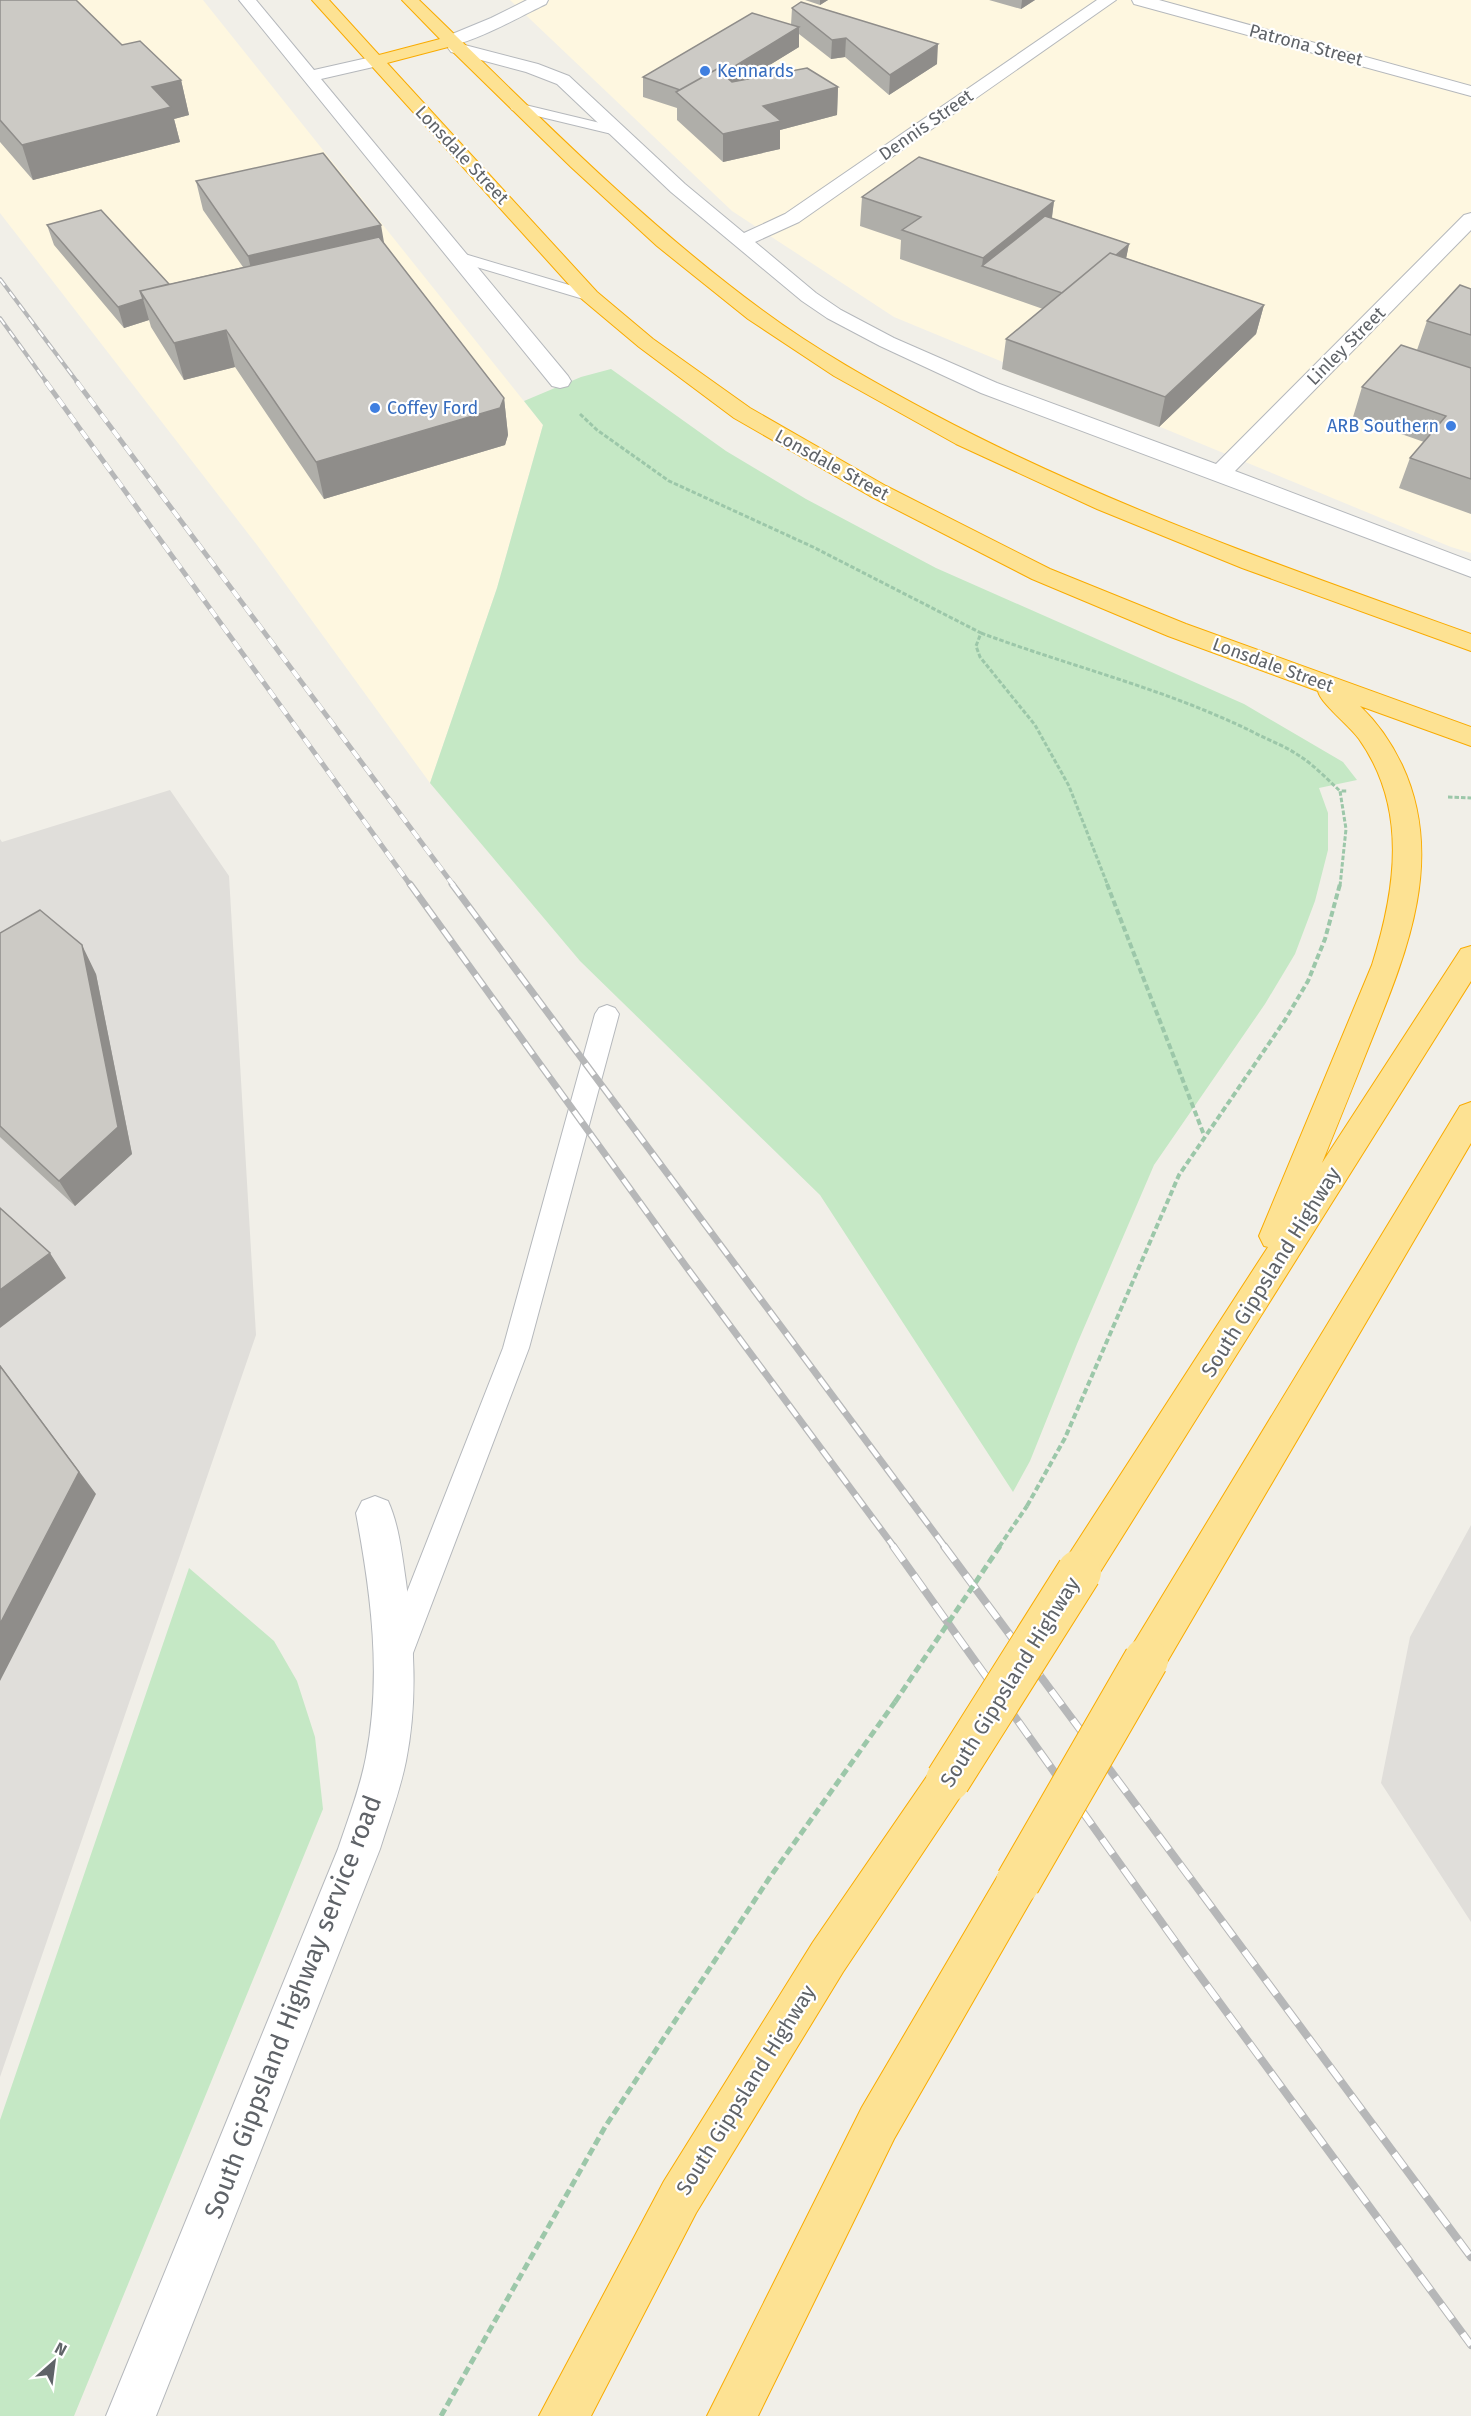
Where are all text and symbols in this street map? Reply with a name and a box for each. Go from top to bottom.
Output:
street label: Patrona Street [1247,19,1366,71]
place label: Kennards [717,60,794,82]
marker: Kennards [698,64,712,78]
street label: Dennis Street [875,84,978,165]
street label: Lonsdale Street [411,101,514,209]
street label: Linley Street [1302,302,1390,390]
place label: Coffey Ford [387,397,478,419]
marker: Coffey Ford [368,401,382,415]
place label: ARB Southern [1327,415,1439,437]
marker: ARB Southern [1444,419,1458,433]
street label: Lonsdale Street [771,425,893,506]
street label: Lonsdale Street [1210,633,1337,697]
street label: South Gippsland Highway [1196,1162,1347,1382]
street label: South Gippsland Highway [935,1572,1086,1792]
street label: South Gippsland Highway service road [198,1791,388,2223]
street label: South Gippsland Highway [671,1980,822,2200]
north arrow [24,2332,84,2392]
text: N [52,2338,70,2360]

